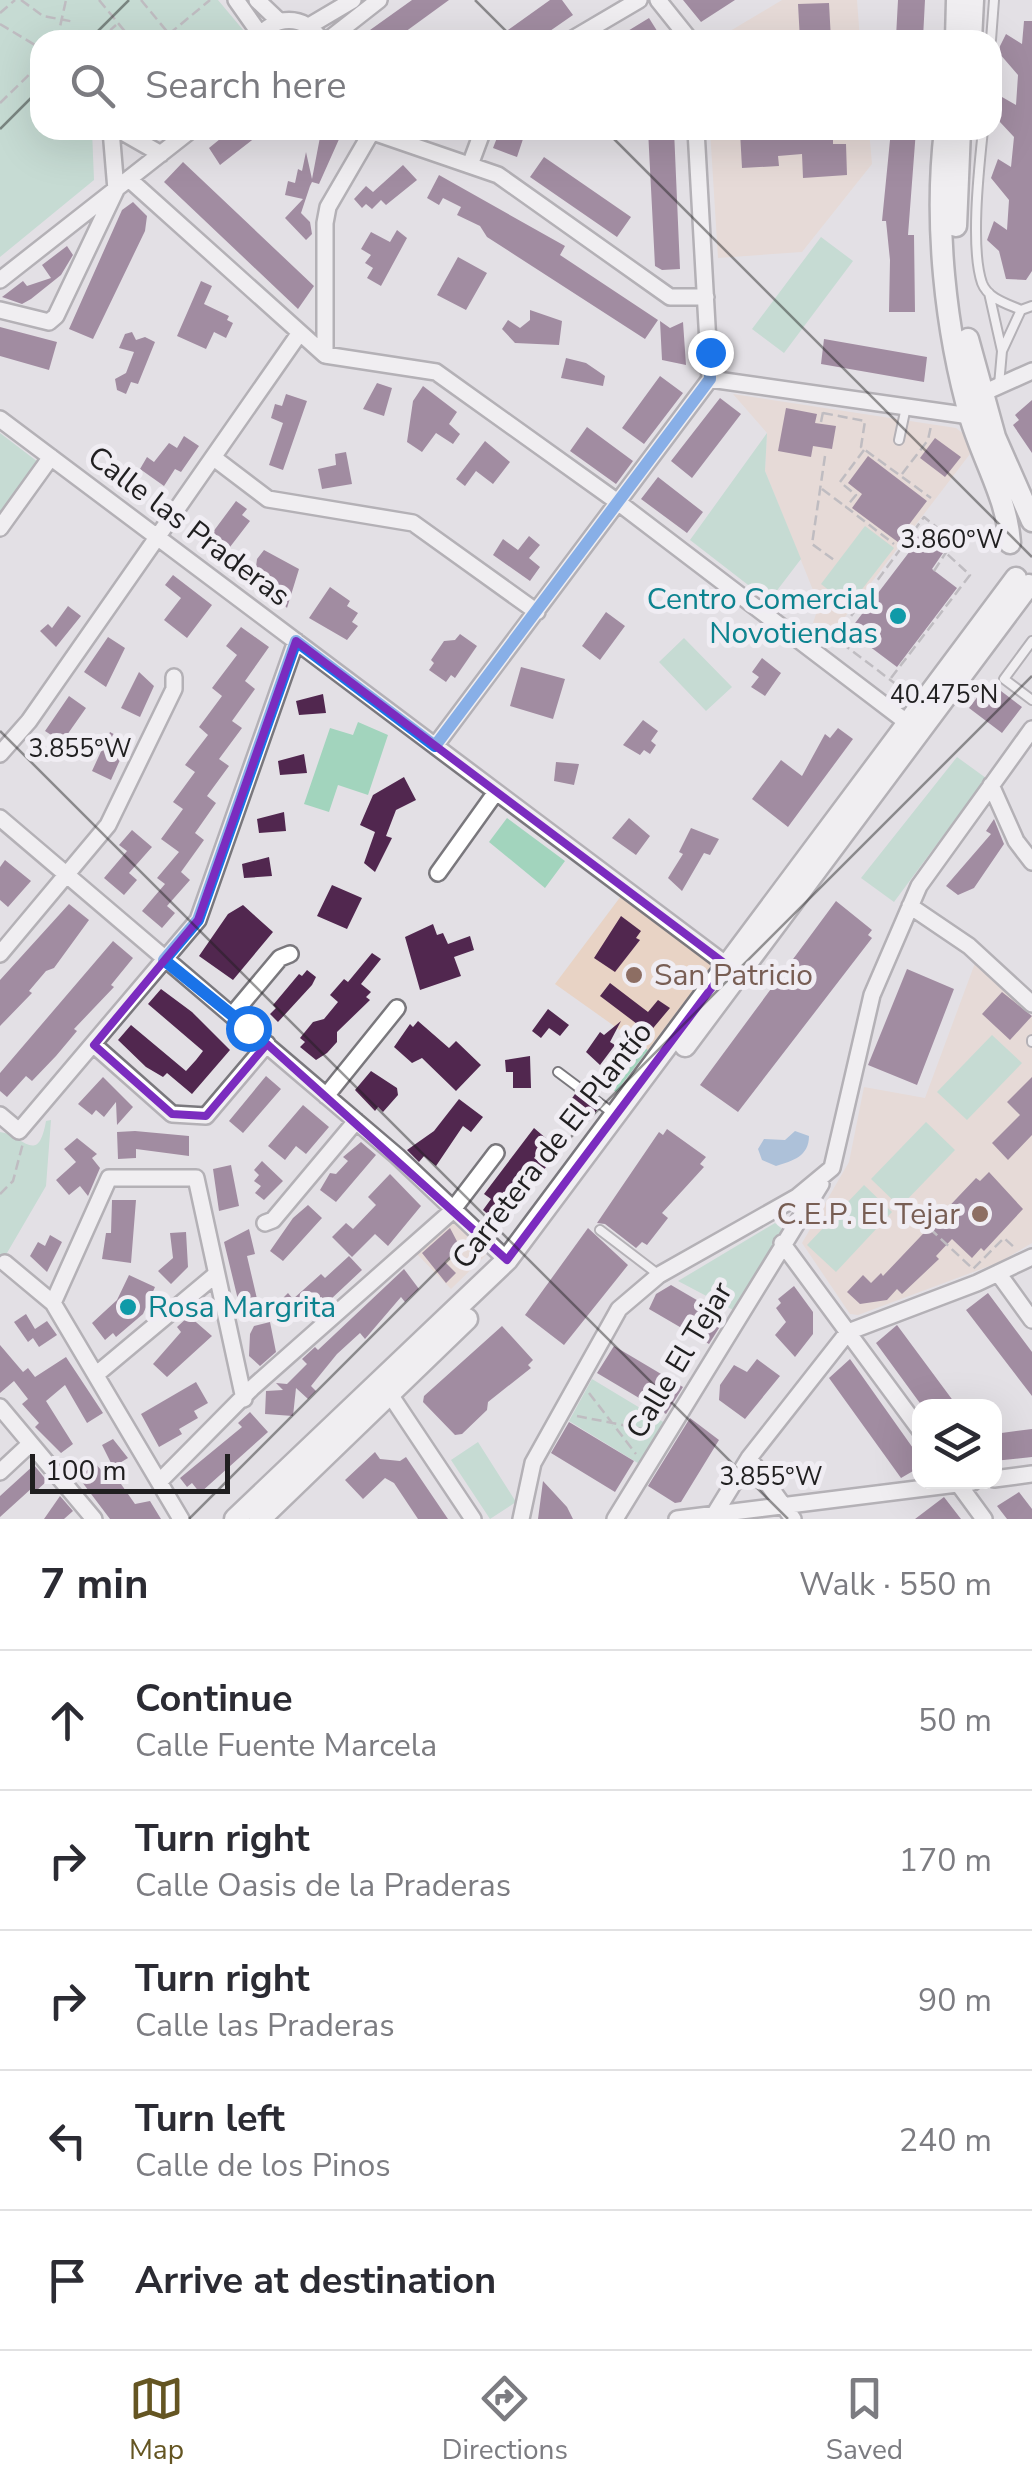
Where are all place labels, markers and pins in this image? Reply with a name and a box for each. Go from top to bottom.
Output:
place label: Centro Comercial Novotiendas [647,579,878,654]
marker: Centro Comercial Novotiendas [887,605,909,627]
place label: San Patricio [654,955,813,996]
marker: San Patricio [623,964,645,986]
place label: C.E.P. El Tejar [777,1194,960,1235]
marker: C.E.P. El Tejar [969,1203,991,1225]
place label: Rosa Margrita [148,1287,336,1328]
marker: Rosa Margrita [117,1296,139,1318]

